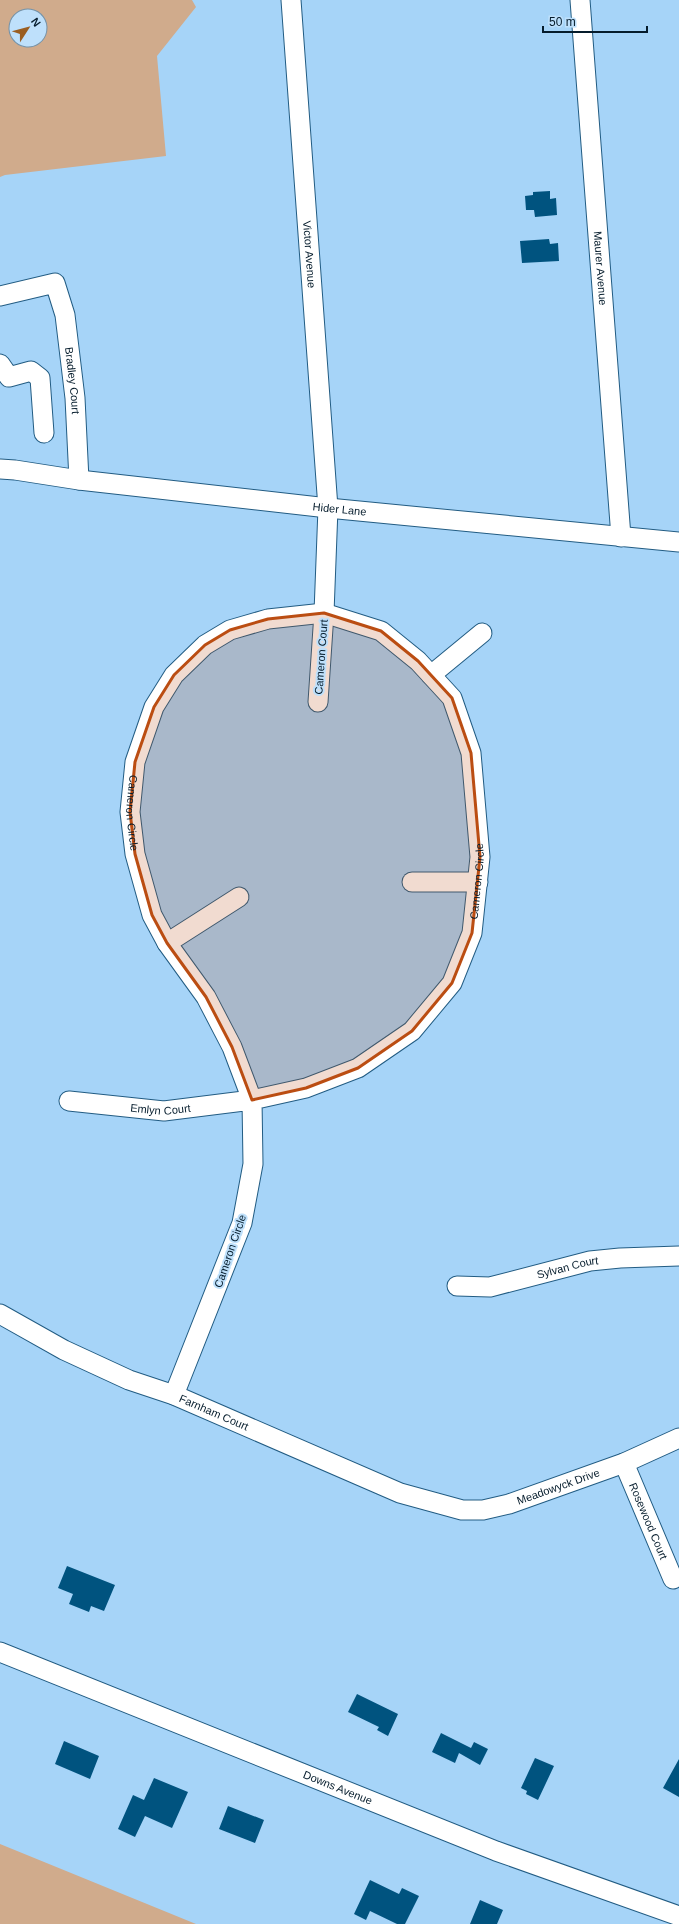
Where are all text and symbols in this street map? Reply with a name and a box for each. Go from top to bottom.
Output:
north arrow [8,8,48,48]
scale bar [543,8,647,34]
text: N [29,15,43,29]
text: 50 m [549,15,576,29]
street label: Victor Avenue [301,220,318,288]
street label: Maurer Avenue [592,231,609,306]
street label: Bradley Court [63,346,82,414]
street label: Hider Lane [312,500,367,518]
street label: Cameron Court [312,619,330,695]
street label: Cameron Circle [124,774,141,852]
street label: Cameron Circle [467,843,486,920]
street label: Emlyn Court [130,1101,191,1117]
street label: Cameron Circle [212,1213,248,1289]
street label: Sylvan Court [535,1254,599,1281]
street label: Farnham Court [178,1392,250,1433]
street label: Meadowyck Drive [515,1466,601,1507]
street label: Rosewood Court [627,1481,670,1561]
street label: Downs Avenue [302,1768,374,1807]

